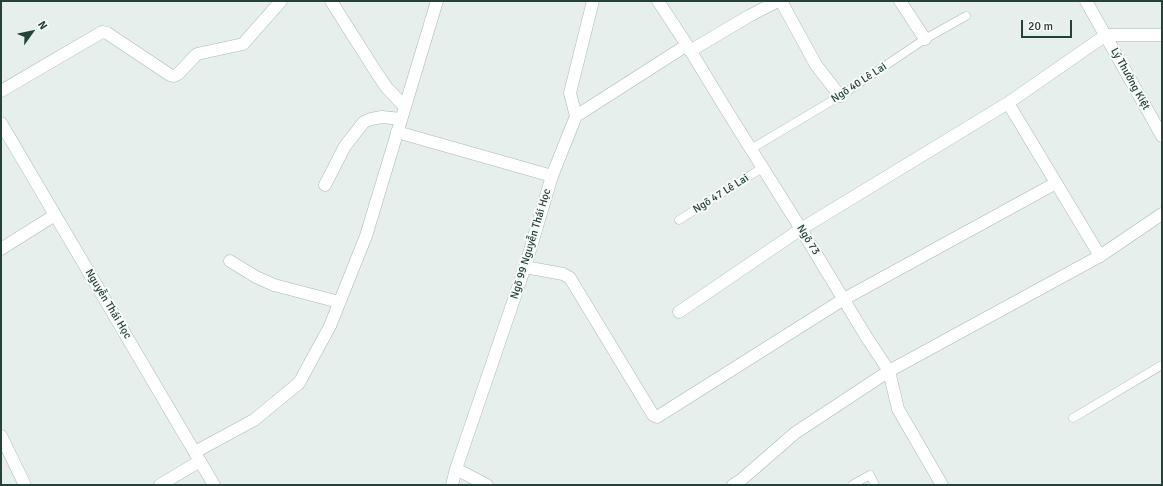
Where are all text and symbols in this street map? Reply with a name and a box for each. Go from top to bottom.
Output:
north arrow [12,12,52,52]
scale bar [1023,12,1074,38]
text: N [35,18,50,32]
text: 20 m [1028,19,1053,34]
street label: Lý Thường Kiệt [1107,46,1153,112]
street label: Ngõ 40 Lê Lai [829,60,889,106]
street label: Ngõ 47 Lê Lai [691,172,751,216]
street label: Ngõ 99 Nguyễn Thái Học [508,187,554,301]
street label: Ngõ 73 [794,222,822,258]
street label: Nguyễn Thái Học [82,267,134,341]

